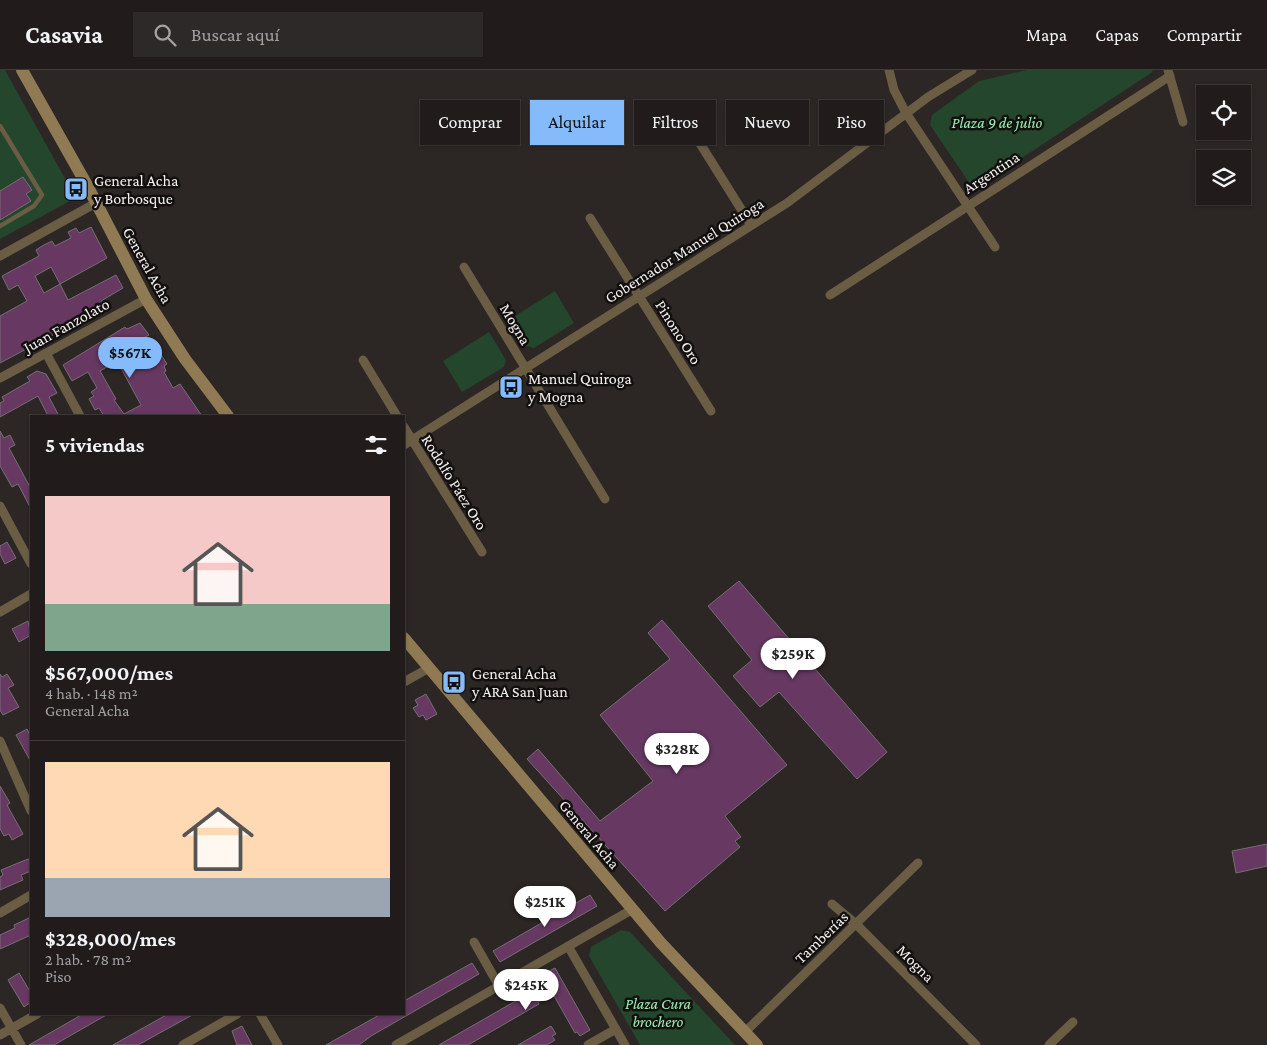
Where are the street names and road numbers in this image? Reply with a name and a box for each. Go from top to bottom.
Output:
street label: Argentina [960,148,1023,198]
street label: Gobernador Manuel Quiroga [602,194,768,307]
street label: General Acha [120,224,176,307]
street label: Juan Fanzolato [19,295,113,358]
street label: Pinono Oro [652,297,705,367]
street label: Mogna [496,301,535,349]
street label: Rodolfo Páez Oro [419,432,491,533]
street label: General Acha [556,797,624,873]
street label: Tamberías [791,908,851,967]
street label: Mogna [893,941,938,986]

